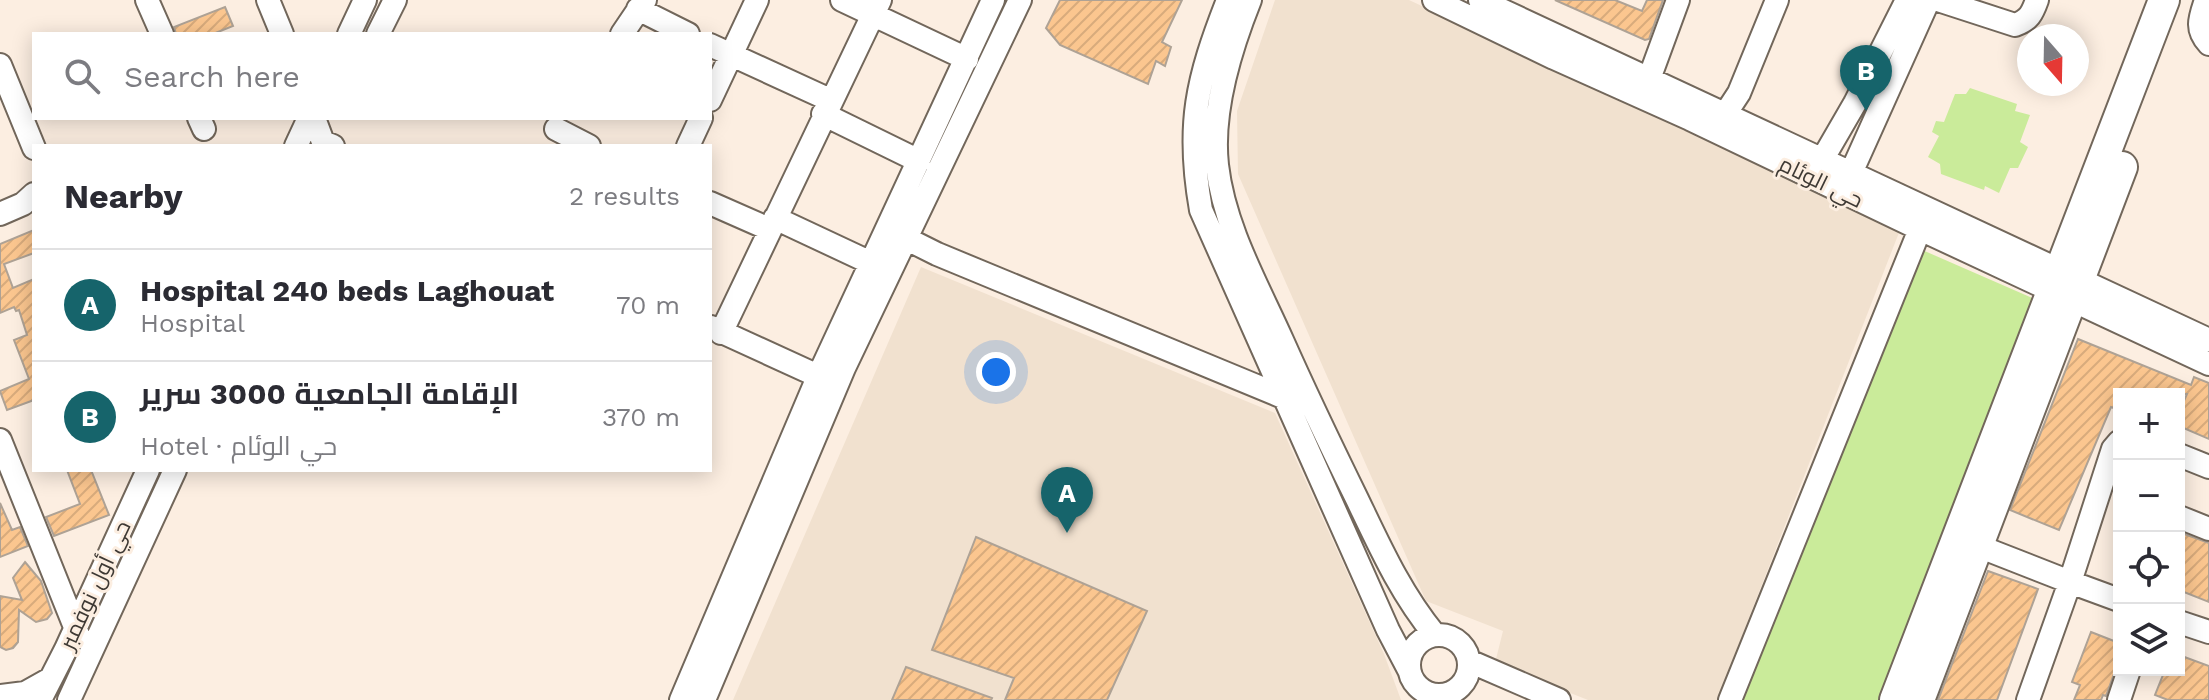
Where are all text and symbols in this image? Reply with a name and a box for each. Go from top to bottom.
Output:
north arrow [2017,24,2089,96]
search box [32,32,712,120]
pin: B [1840,45,1892,111]
icon: search [60,54,104,98]
text: Search here [124,59,300,94]
street label: حي الوئام [1773,151,1867,217]
text: Nearby [64,176,183,216]
text: 2 results [569,181,680,211]
text: Hospital 240 beds Laghouat [140,273,554,308]
text: A [81,290,99,320]
text: 70 m [616,290,680,320]
text: Hospital [140,308,245,338]
your location [976,352,1016,392]
text: الإقامة الجامعية 3000 سرير [140,376,519,411]
map controls [2113,388,2185,676]
button: + [2113,388,2185,460]
text: B [81,402,99,432]
text: 370 m [602,402,680,432]
text: Hotel · حي الوئام [140,431,337,461]
button: − [2113,460,2185,532]
pin: A [1041,467,1093,533]
street label: حي أول نوفمبر [53,516,139,657]
button: locate [2113,532,2185,604]
button: layers [2113,604,2185,676]

